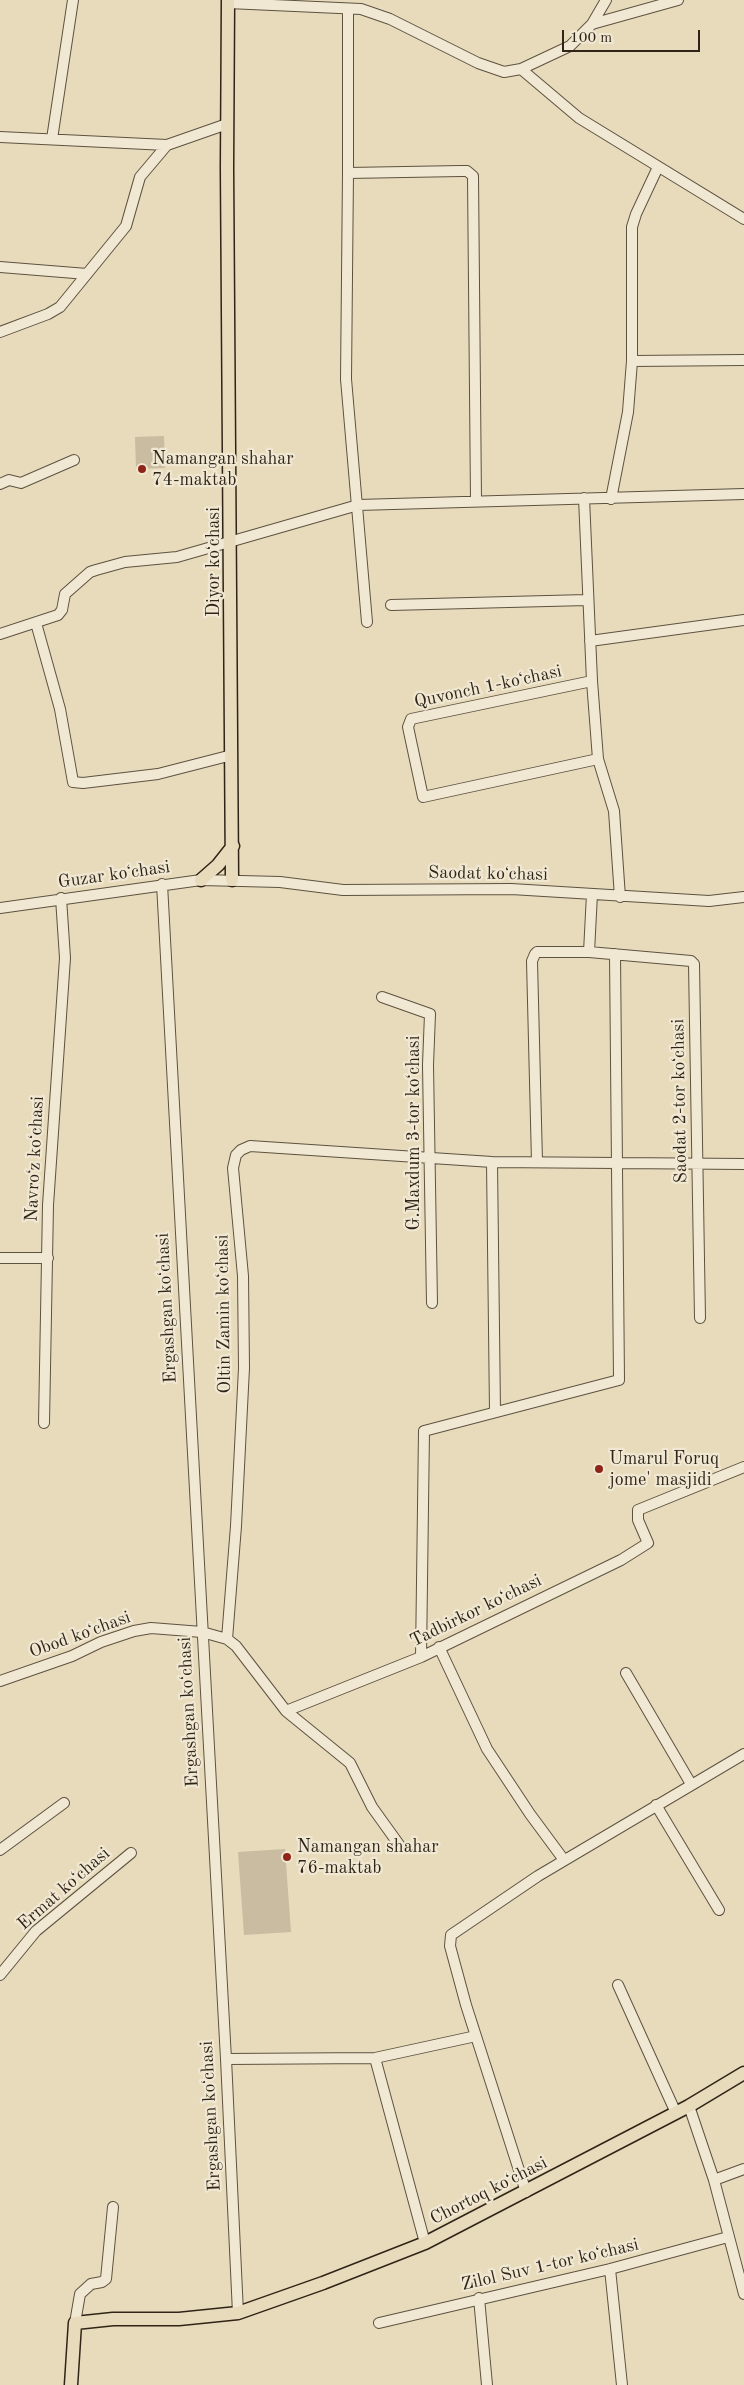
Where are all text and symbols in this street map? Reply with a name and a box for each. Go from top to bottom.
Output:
scale bar [564,20,702,52]
text: 100 m [570,31,612,46]
place label: Namangan shahar 74-maktab [152,448,294,490]
marker: Namangan shahar 74-maktab [136,463,148,475]
street label: Diyor koʻchasi [203,507,225,617]
street label: Quvonch 1-koʻchasi [412,661,564,713]
street label: Guzar koʻchasi [57,856,171,894]
street label: Saodat koʻchasi [428,862,548,886]
street label: Saodat 2-tor koʻchasi [668,1019,692,1183]
street label: G.Maxdum 3-tor koʻchasi [403,1035,425,1231]
street label: Navroʻz koʻchasi [21,1096,49,1222]
street label: Ergashgan koʻchasi [152,1232,182,1384]
street label: Oltin Zamin koʻchasi [212,1234,236,1394]
place label: Umarul Foruq jome' masjidi [609,1448,719,1490]
marker: Umarul Foruq jome' masjidi [593,1463,605,1475]
street label: Tadbirkor koʻchasi [407,1570,545,1652]
street label: Obod koʻchasi [26,1607,134,1663]
street label: Ergashgan koʻchasi [174,1636,204,1788]
place label: Namangan shahar 76-maktab [297,1836,439,1878]
street label: Ermat koʻchasi [13,1843,115,1935]
marker: Namangan shahar 76-maktab [281,1851,293,1863]
street label: Ergashgan koʻchasi [196,2040,226,2192]
street label: Chortoq koʻchasi [427,2152,551,2230]
street label: Zilol Suv 1-tor koʻchasi [459,2234,641,2296]

